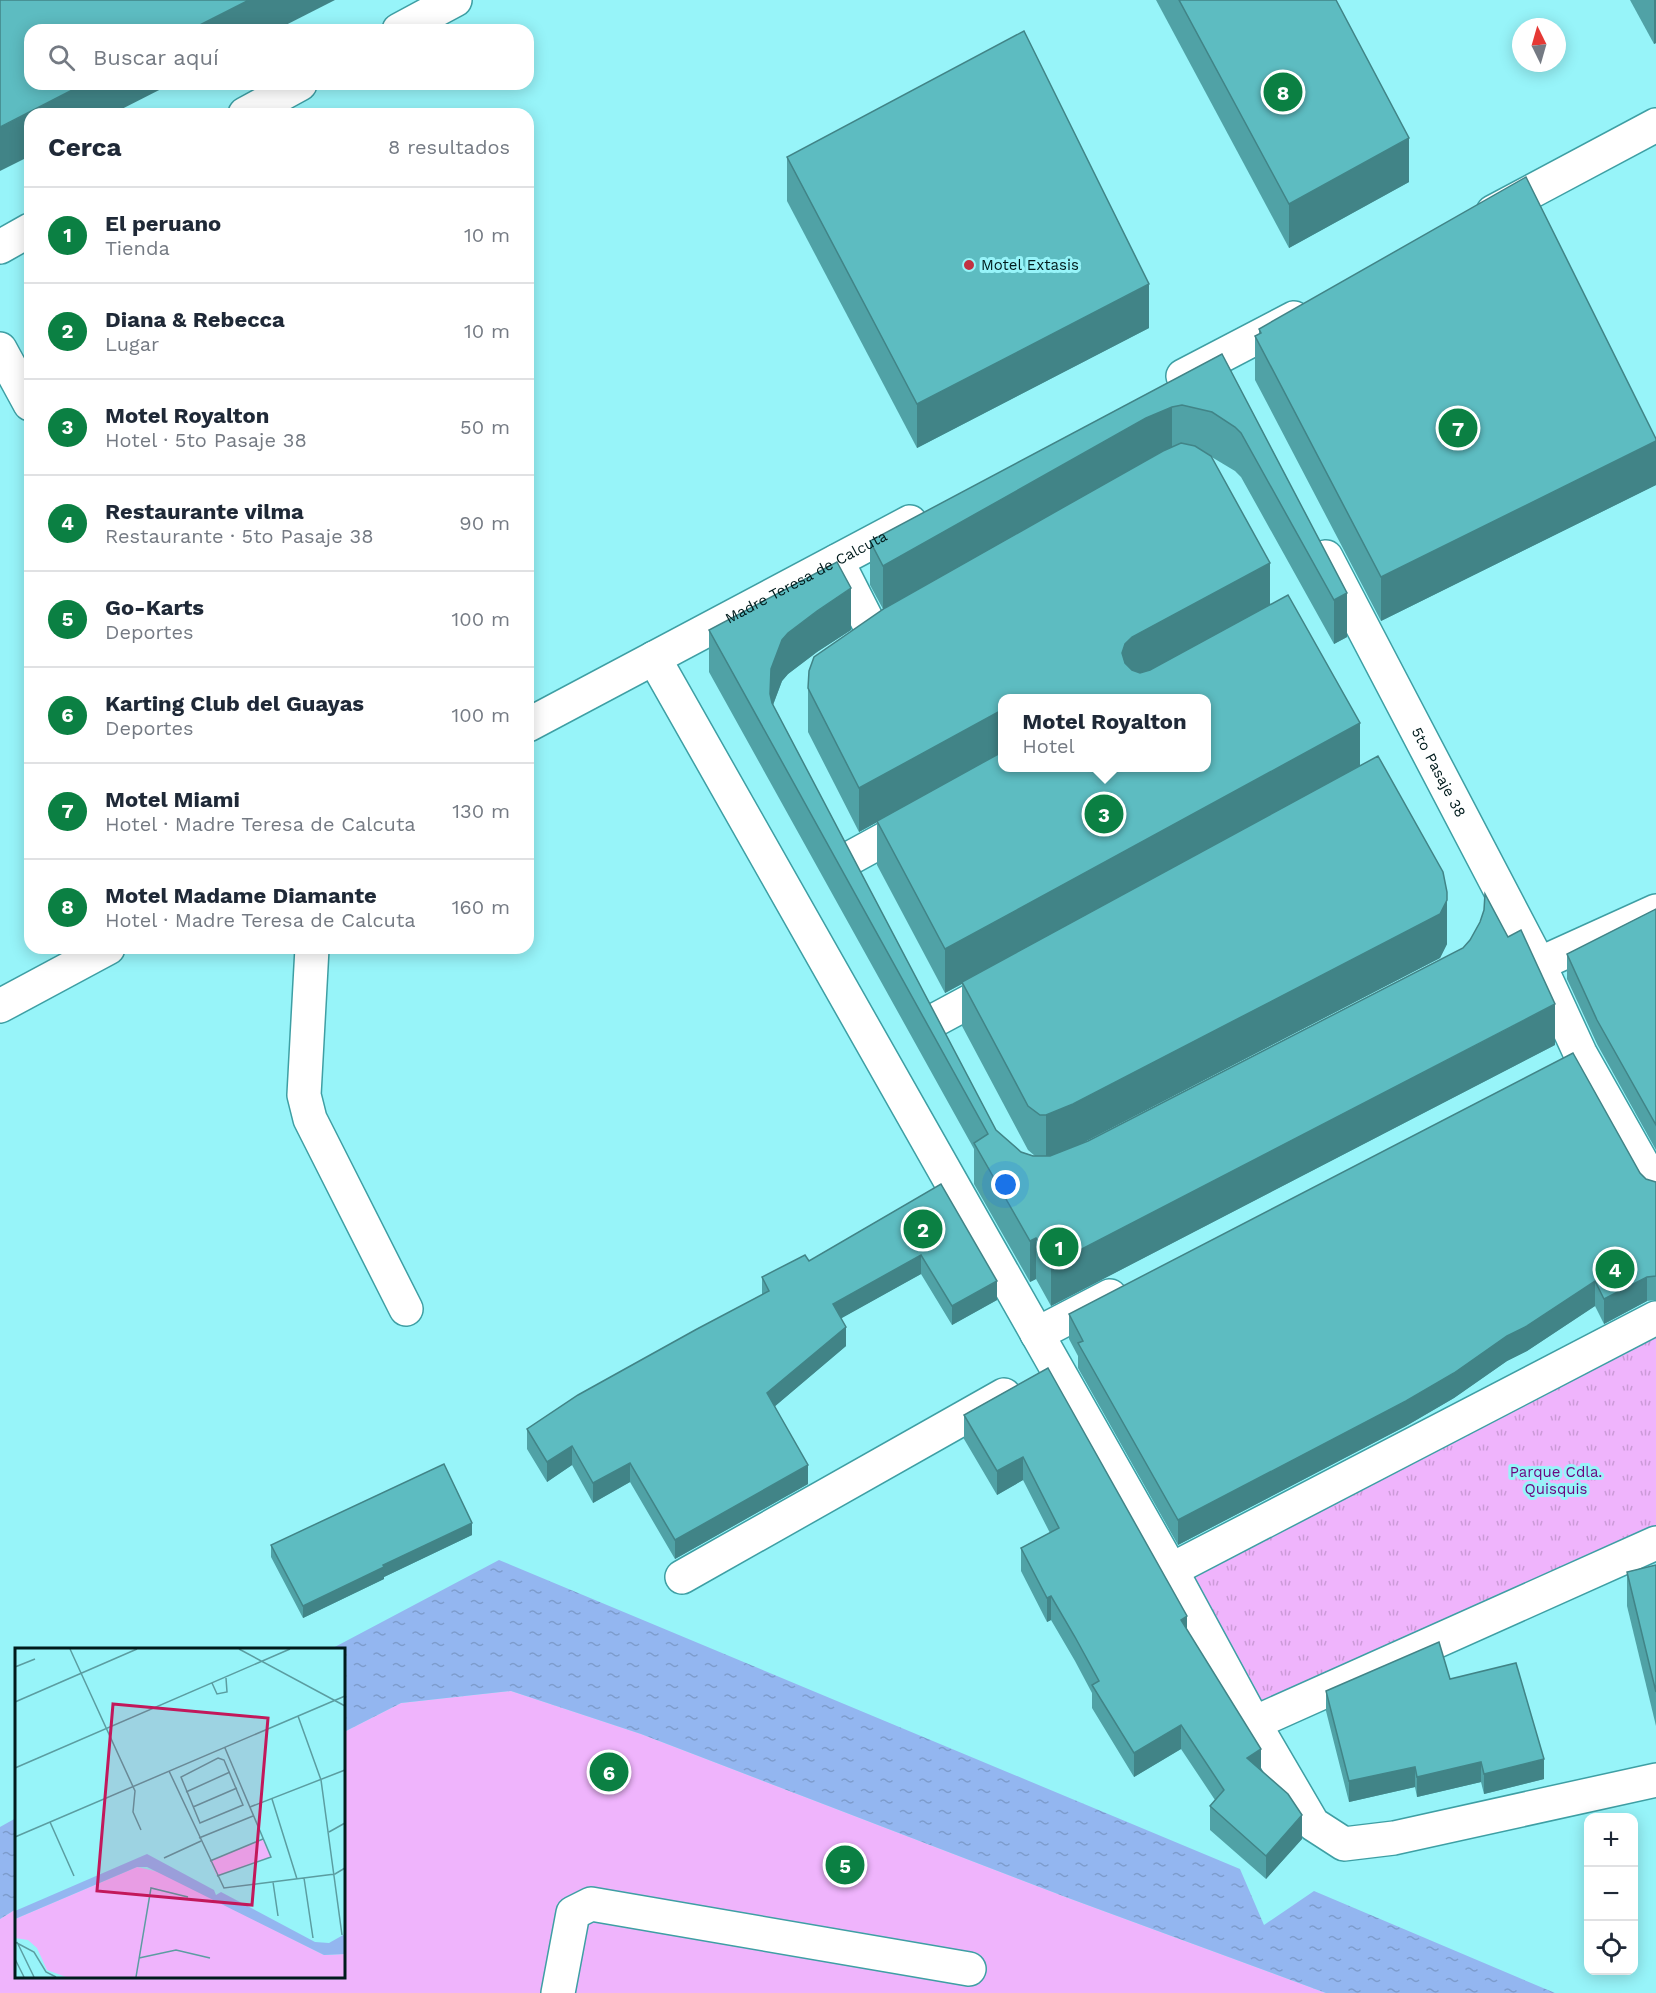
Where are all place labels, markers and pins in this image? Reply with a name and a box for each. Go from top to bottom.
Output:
pin: 8 [1264,70,1302,115]
place label: Motel Extasis [981,256,1079,274]
marker: Motel Extasis [962,258,976,272]
pin: 7 [1438,406,1478,450]
pin: 3 [1084,792,1124,836]
pin: 2 [904,1206,942,1252]
pin: 1 [1040,1224,1078,1270]
pin: 4 [1596,1246,1634,1292]
pin: 6 [590,1750,628,1794]
pin: 5 [826,1842,864,1888]

